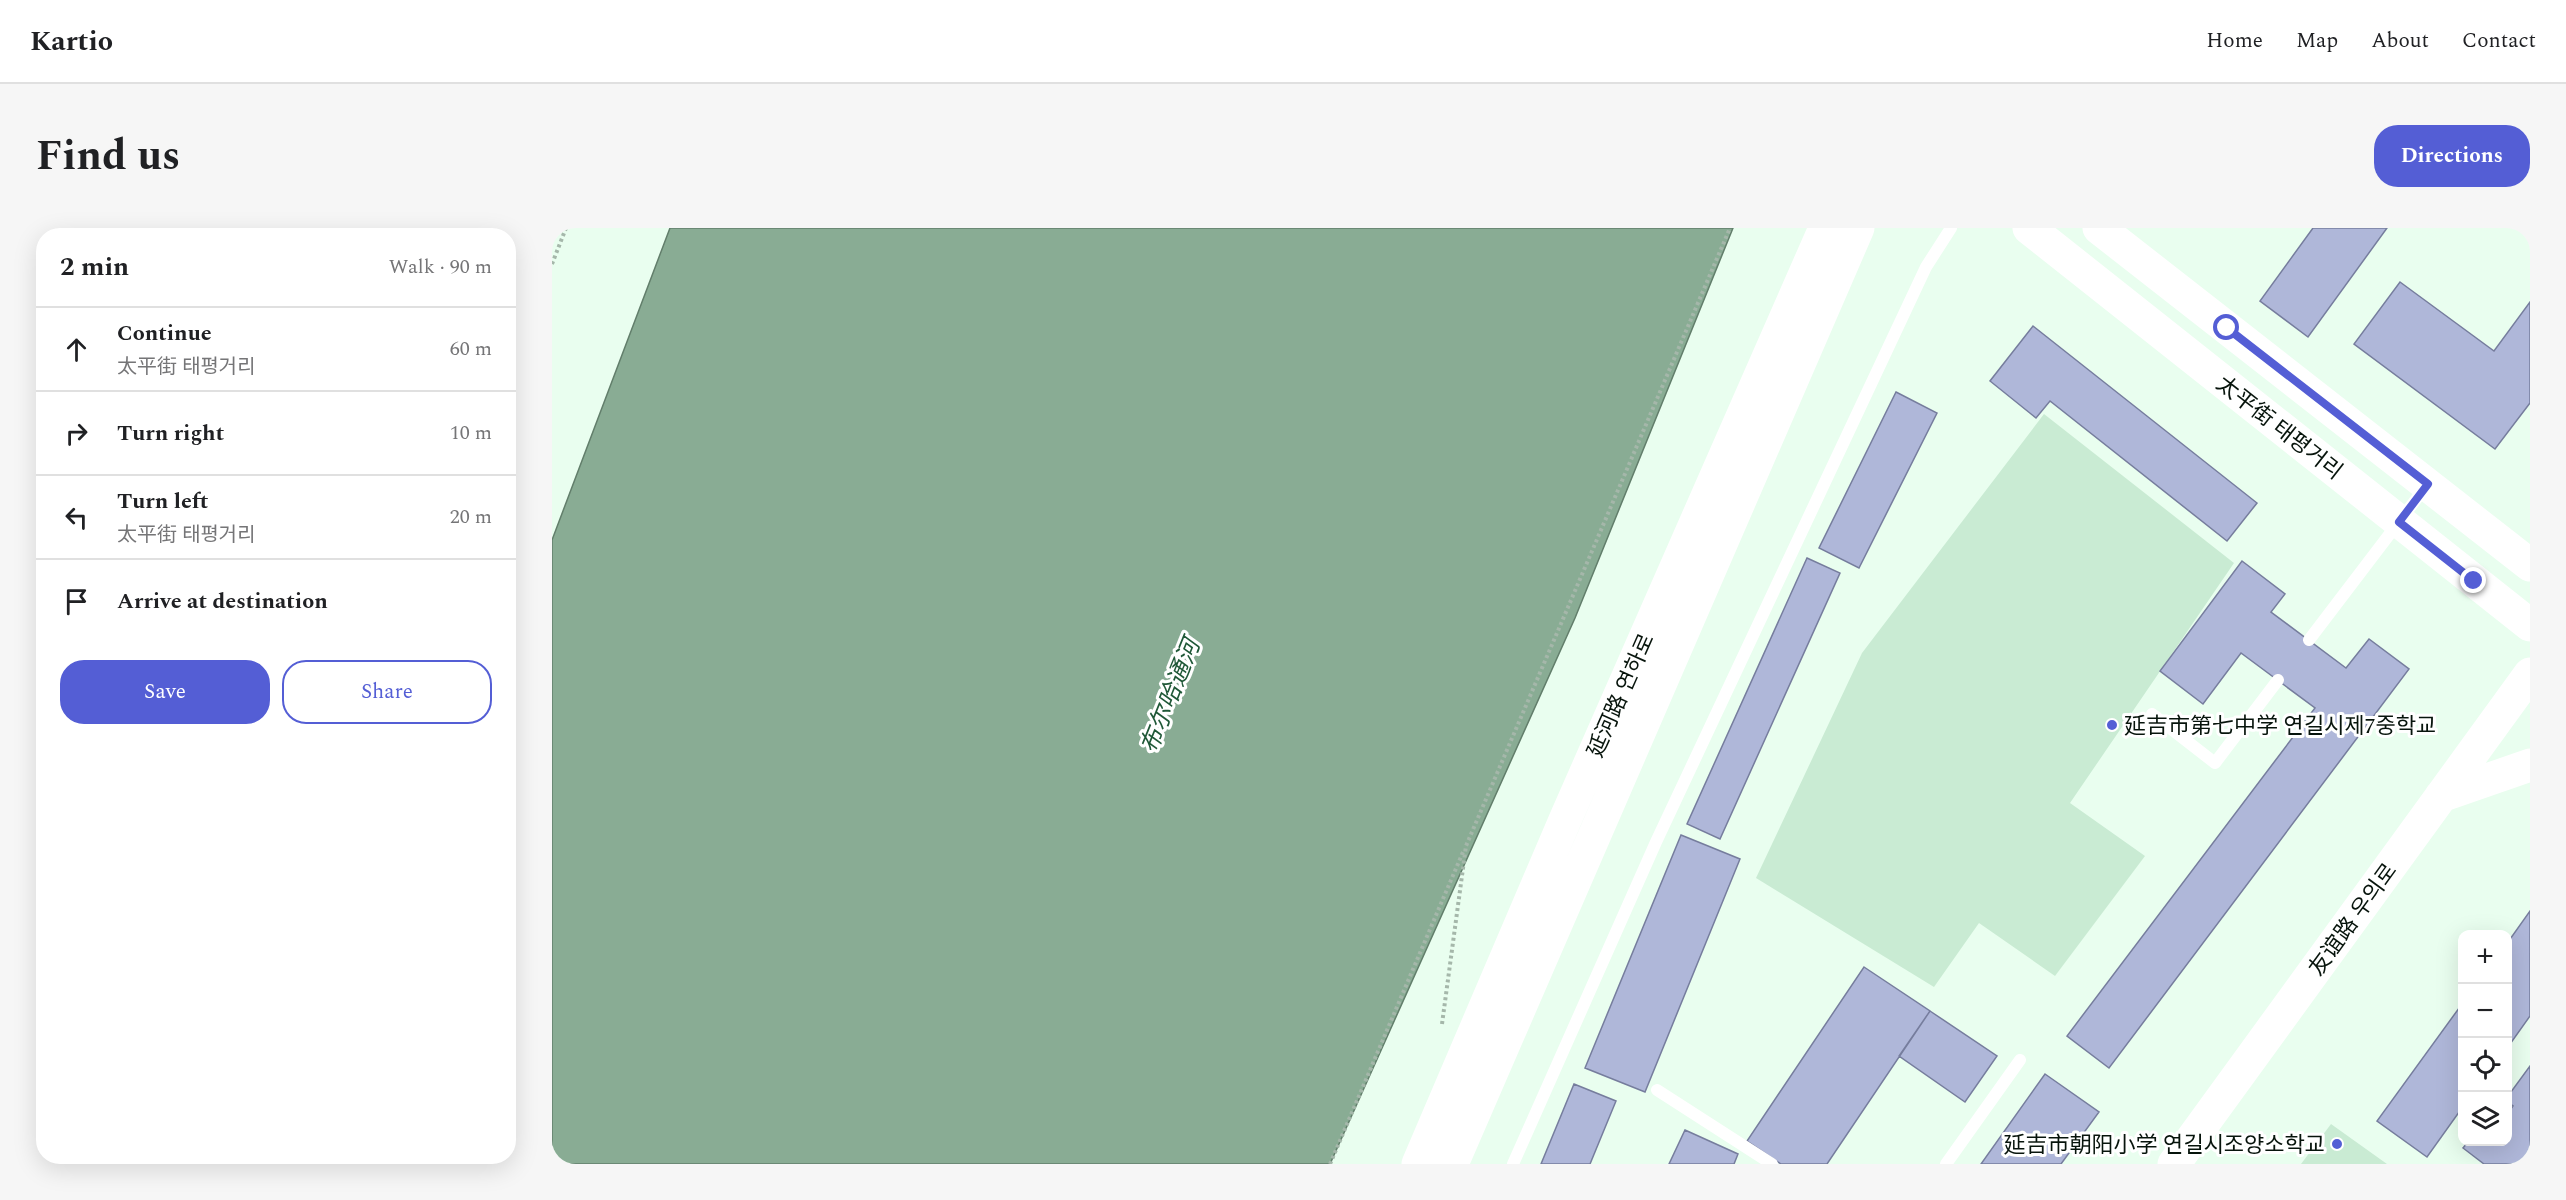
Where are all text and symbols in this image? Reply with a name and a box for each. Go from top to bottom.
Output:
text: Kartio [30,20,113,63]
text: Home [2206,25,2263,57]
text: Map [2296,25,2338,57]
text: About [2371,25,2429,57]
text: Contact [2462,25,2536,57]
text: Find us [36,125,180,188]
button: Directions [2374,125,2530,187]
text: 2 min [60,247,129,287]
text: Walk · 90 m [389,252,492,282]
route start [2213,314,2239,340]
text: Continue [117,317,212,350]
icon: ahead [60,333,93,366]
text: 60 m [450,334,492,364]
text: 太平街 태평거리 [117,352,256,382]
street label: 太平街 태평거리 [2209,368,2349,488]
icon: right [60,417,93,450]
text: Turn right [117,417,224,450]
text: 10 m [450,418,492,448]
text: Turn left [117,485,209,518]
icon: left [60,501,93,534]
text: 20 m [450,502,492,532]
text: 太平街 태평거리 [117,520,256,550]
route end [2460,567,2486,593]
icon: arrive [60,585,93,618]
text: Arrive at destination [117,585,328,618]
street label: 延河路 연하로 [1579,628,1663,763]
water label: 布尔哈通河 [1132,630,1212,759]
button: Save [60,660,270,724]
button: Share [282,660,492,724]
place label: 延吉市第七中学 연길시제7중학교 [2124,710,2436,743]
marker: 延吉市第七中学 연길시제7중학교 [2105,718,2119,732]
street label: 友谊路 우의로 [2301,857,2405,983]
map controls [2458,930,2512,1146]
button: + [2458,930,2512,984]
button: − [2458,984,2512,1038]
button: locate [2458,1038,2512,1092]
button: layers [2458,1092,2512,1146]
place label: 延吉市朝阳小学 연길시조양소학교 [2004,1129,2325,1162]
marker: 延吉市朝阳小学 연길시조양소학교 [2330,1137,2344,1151]

